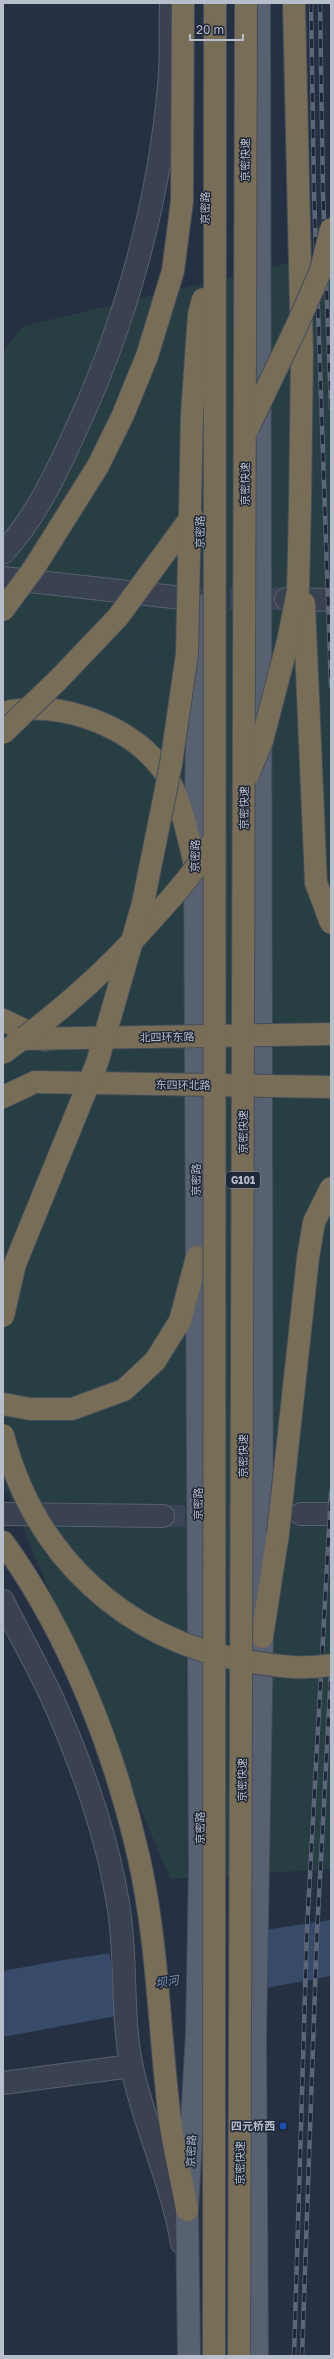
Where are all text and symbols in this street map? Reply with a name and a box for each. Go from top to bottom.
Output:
scale bar [190,16,243,42]
text: 20 m [196,22,224,37]
street label: 京密快速 [238,138,251,182]
street label: 京密路 [198,191,211,225]
street label: 京密快速 [238,462,251,506]
street label: 京密路 [193,515,206,549]
street label: 京密快速 [237,786,250,830]
street label: 京密路 [188,839,201,873]
street label: 北四环东路 [139,1030,195,1043]
street label: 东四环北路 [155,1078,211,1091]
street label: 京密快速 [236,1110,249,1154]
street label: 京密路 [189,1164,202,1197]
road number: G101 [226,1172,260,1188]
street label: 京密快速 [236,1434,249,1478]
street label: 京密路 [191,1488,204,1521]
street label: 京密快速 [235,1758,248,1802]
street label: 京密路 [193,1812,206,1845]
water label: 坝河 [154,1972,182,1991]
place label: 四元桥西 [231,2119,275,2132]
marker: 四元桥西 [278,2121,288,2131]
street label: 京密路 [183,2134,198,2168]
street label: 京密快速 [233,2141,246,2185]

